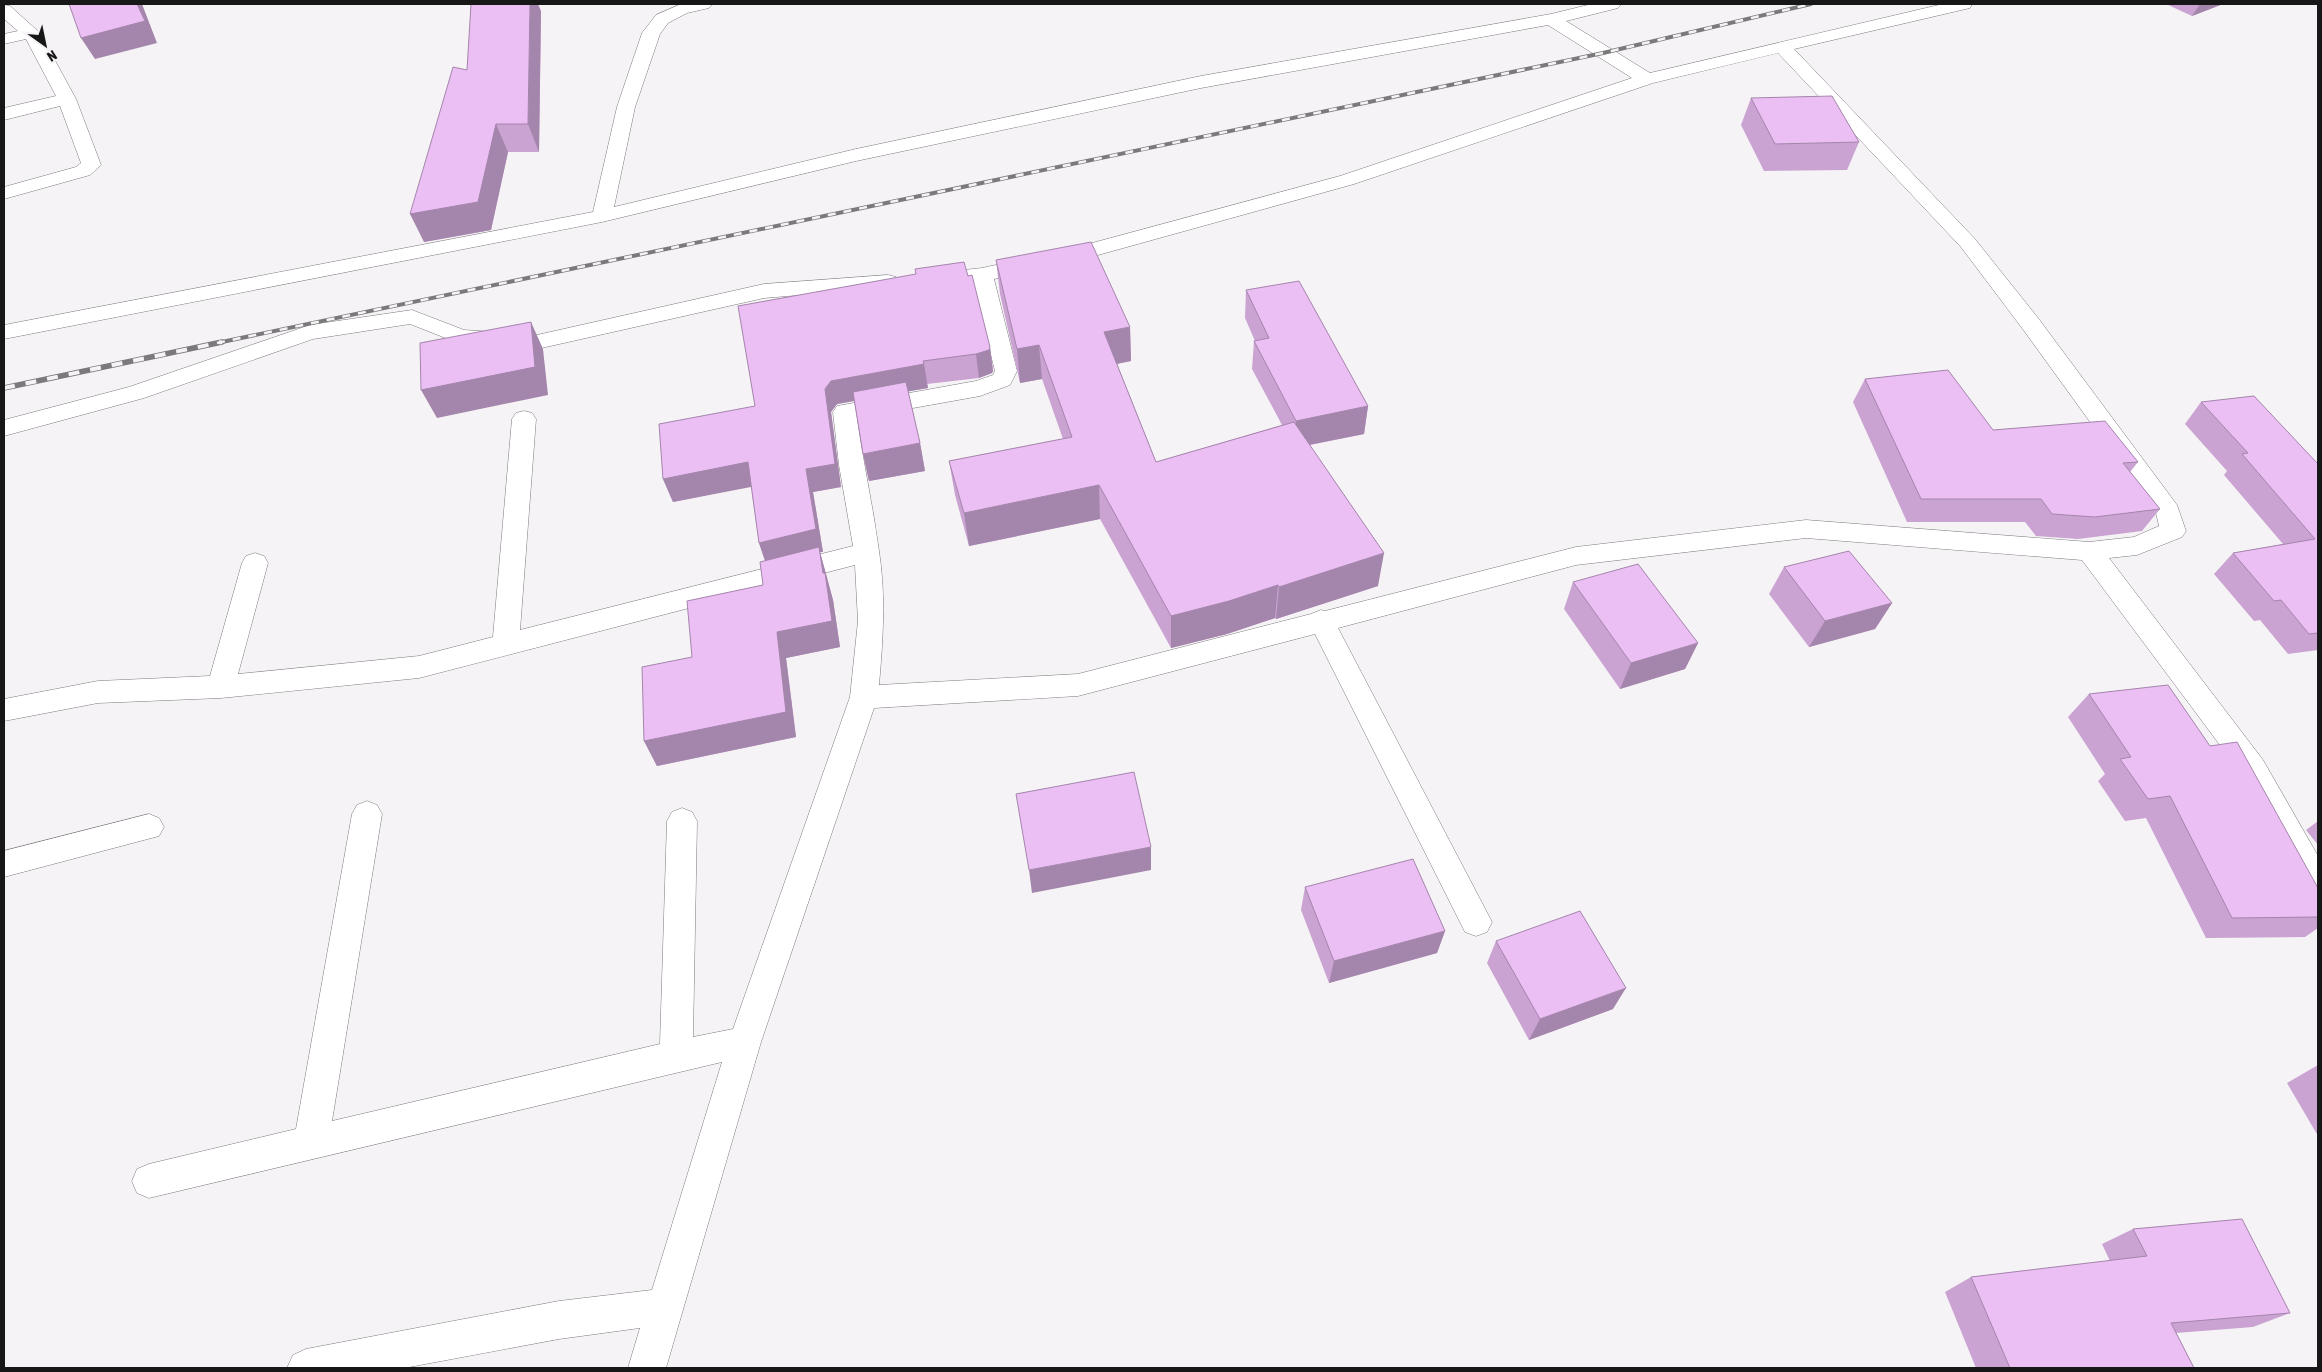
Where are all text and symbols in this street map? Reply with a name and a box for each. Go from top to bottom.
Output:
north arrow [20,20,70,70]
text: N [44,47,60,65]

